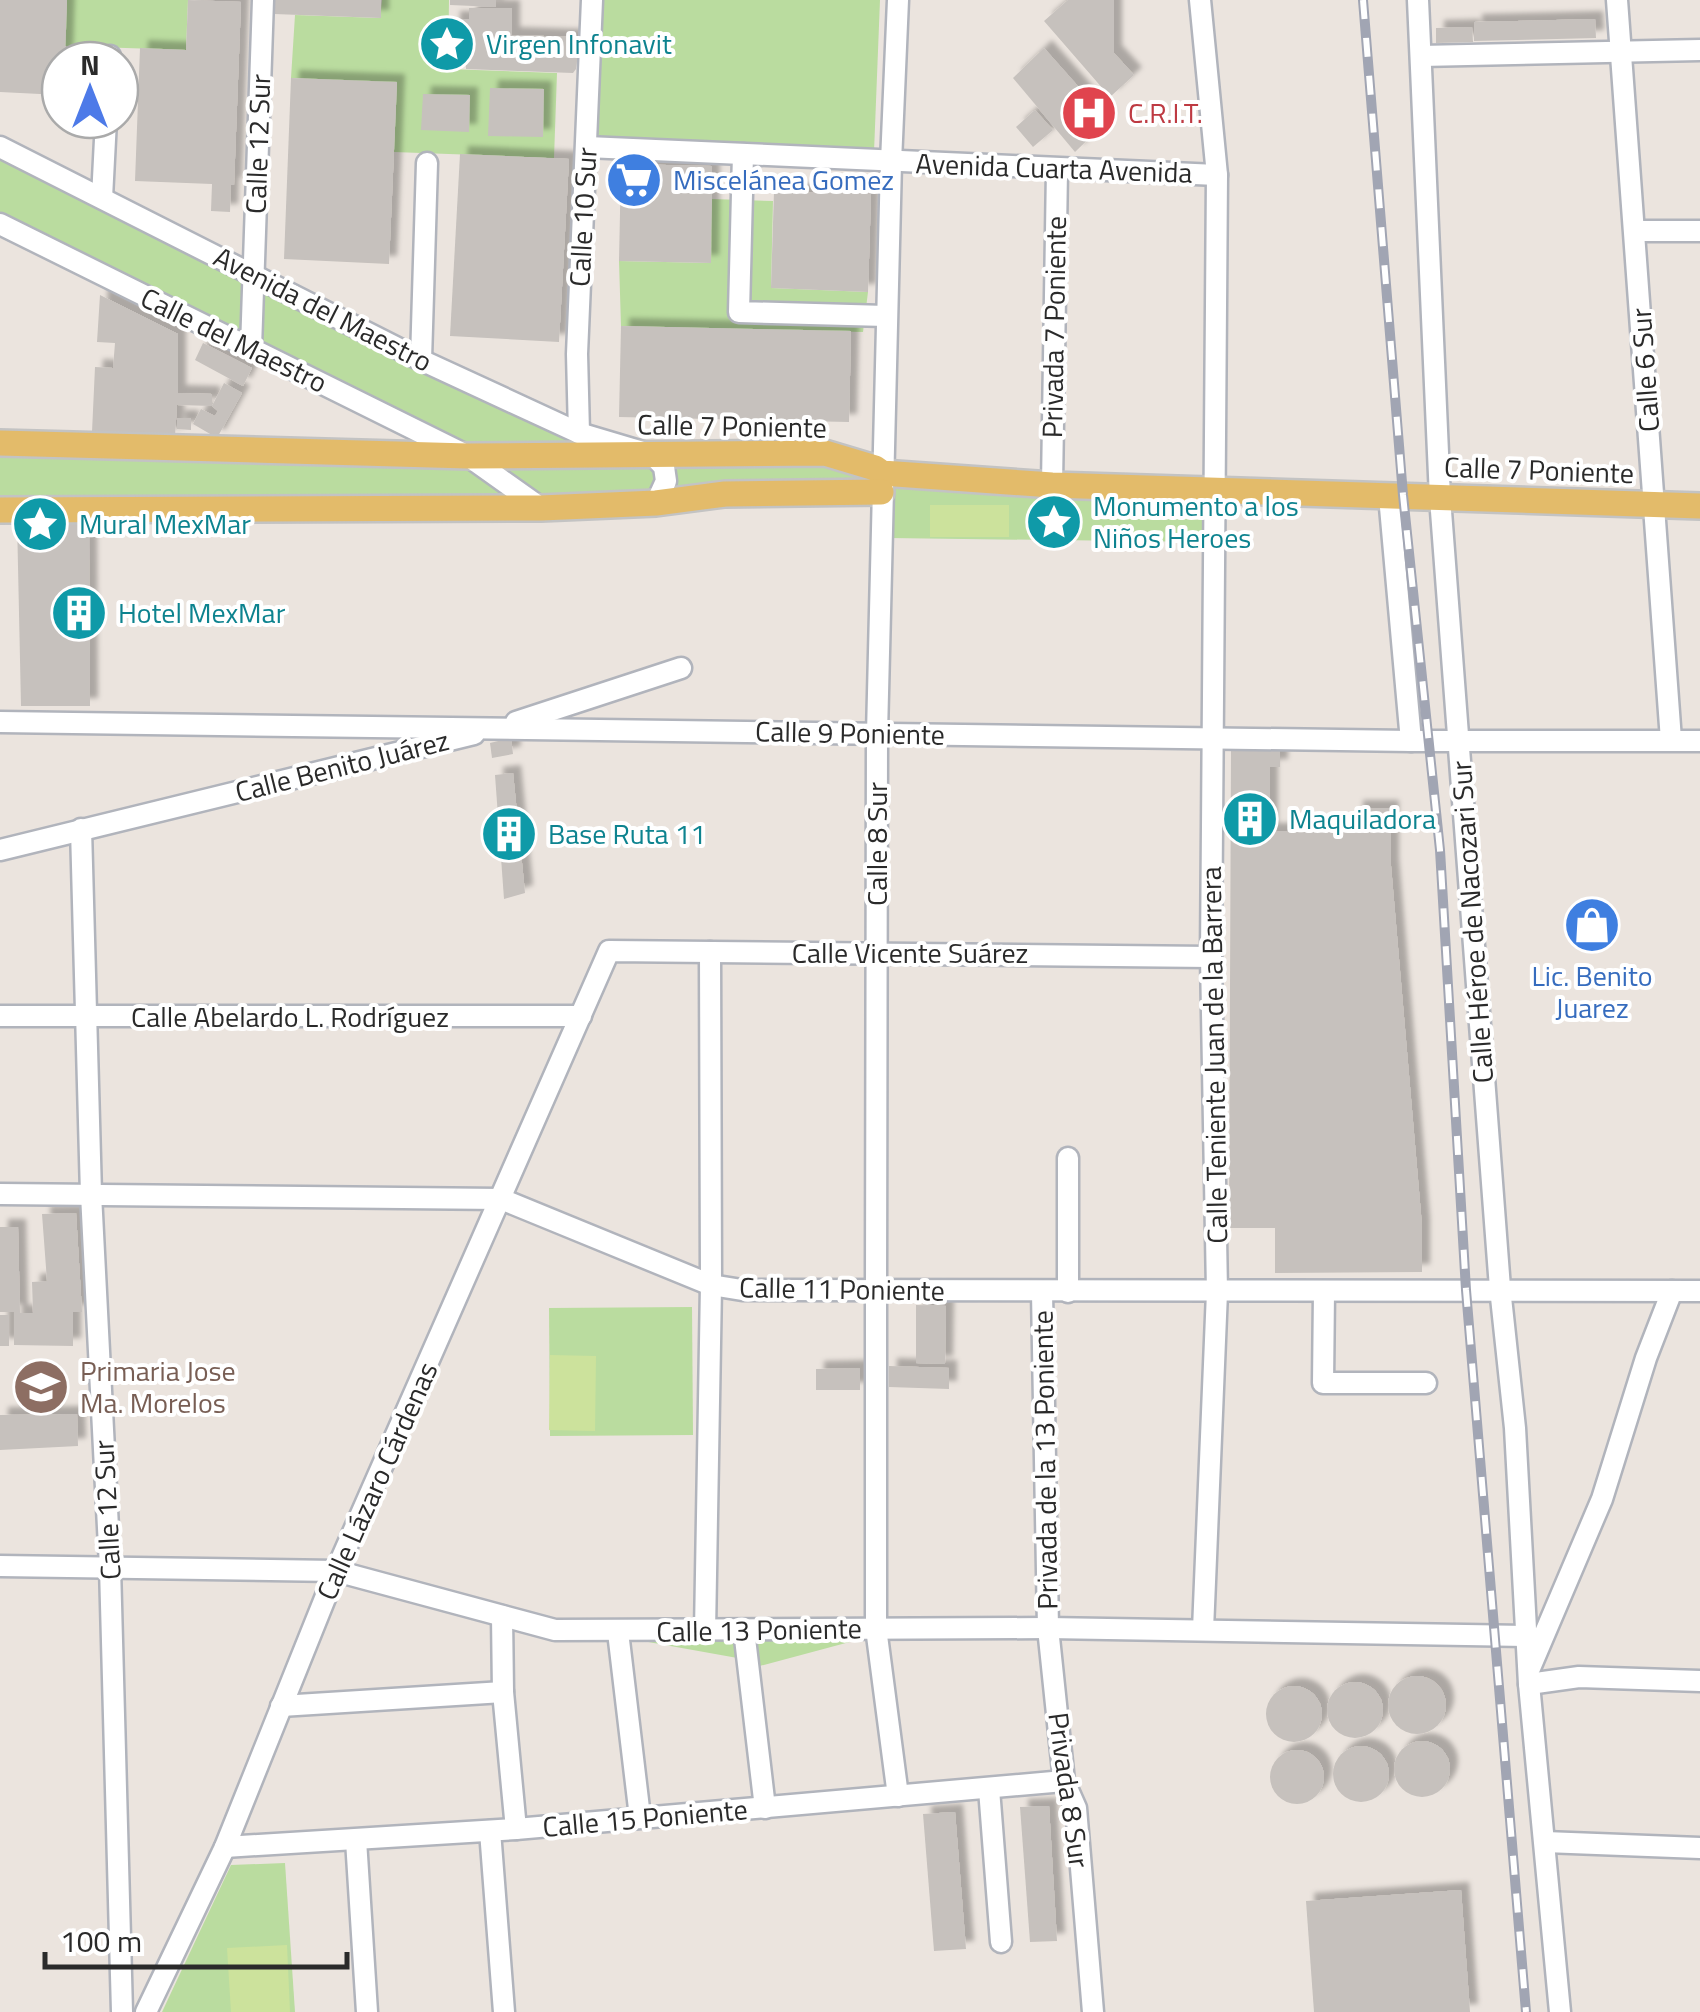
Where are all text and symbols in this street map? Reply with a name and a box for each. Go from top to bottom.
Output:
place icon: Virgen Infonavit [417,14,477,74]
place label: Virgen Infonavit [486,22,672,65]
north arrow [40,40,140,140]
text: N [80,43,100,86]
street label: Calle 12 Sur [234,73,281,215]
hospital icon: C.R.I.T. [1059,83,1119,143]
place label: C.R.I.T. [1128,91,1203,134]
street label: Avenida Cuarta Avenida [915,141,1193,194]
street label: Calle 10 Sur [557,146,608,288]
supermarket icon: Miscelánea Gomez [604,150,664,210]
place label: Miscelánea Gomez [673,158,894,201]
street label: Privada 7 Poniente [1030,216,1077,438]
street label: Avenida del Maestro [207,235,440,382]
street label: Calle del Maestro [134,276,335,403]
street label: Calle 6 Sur [1619,306,1670,433]
street label: Calle 7 Poniente [637,402,827,449]
street label: Calle 7 Poniente [1443,445,1635,494]
place label: Monumento a los Niños Heroes [1093,484,1299,559]
place icon: Monumento a los Niños Heroes [1024,492,1084,552]
place icon: Mural MexMar [10,494,70,554]
place label: Mural MexMar [79,502,251,545]
building icon: Hotel MexMar [49,583,109,643]
place label: Hotel MexMar [118,591,286,634]
street label: Calle 9 Poniente [755,709,945,756]
street label: Calle Benito Juárez [230,718,453,813]
street label: Calle Héroe de Nacozari Sur [1439,759,1504,1085]
street label: Calle 8 Sur [855,782,898,906]
building icon: Maquiladora [1220,789,1280,849]
place label: Maquiladora [1289,797,1436,840]
building icon: Base Ruta 11 [479,804,539,864]
place label: Base Ruta 11 [548,812,706,855]
street label: Calle Teniente Juan de la Barrera [1189,866,1238,1244]
shop icon: Lic. Benito Juarez [1562,895,1622,955]
street label: Calle Vicente Suárez [792,931,1028,974]
place label: Lic. Benito Juarez [1531,954,1653,1029]
street label: Calle Abelardo L. Rodríguez [131,995,449,1038]
street label: Calle 11 Poniente [739,1265,945,1312]
street label: Privada de la 13 Poniente [1020,1310,1069,1610]
place label: Primaria Jose Ma. Morelos [80,1349,236,1424]
street label: Calle Lázaro Cárdenas [305,1355,448,1607]
school or university icon: Primaria Jose Ma. Morelos [11,1357,71,1417]
street label: Calle 12 Sur [81,1439,132,1581]
street label: Calle 13 Poniente [656,1606,862,1653]
street label: Privada 8 Sur [1037,1710,1102,1871]
street label: Calle 15 Poniente [541,1787,749,1848]
scale bar [45,1907,348,1969]
text: 100 m [60,1918,142,1964]

